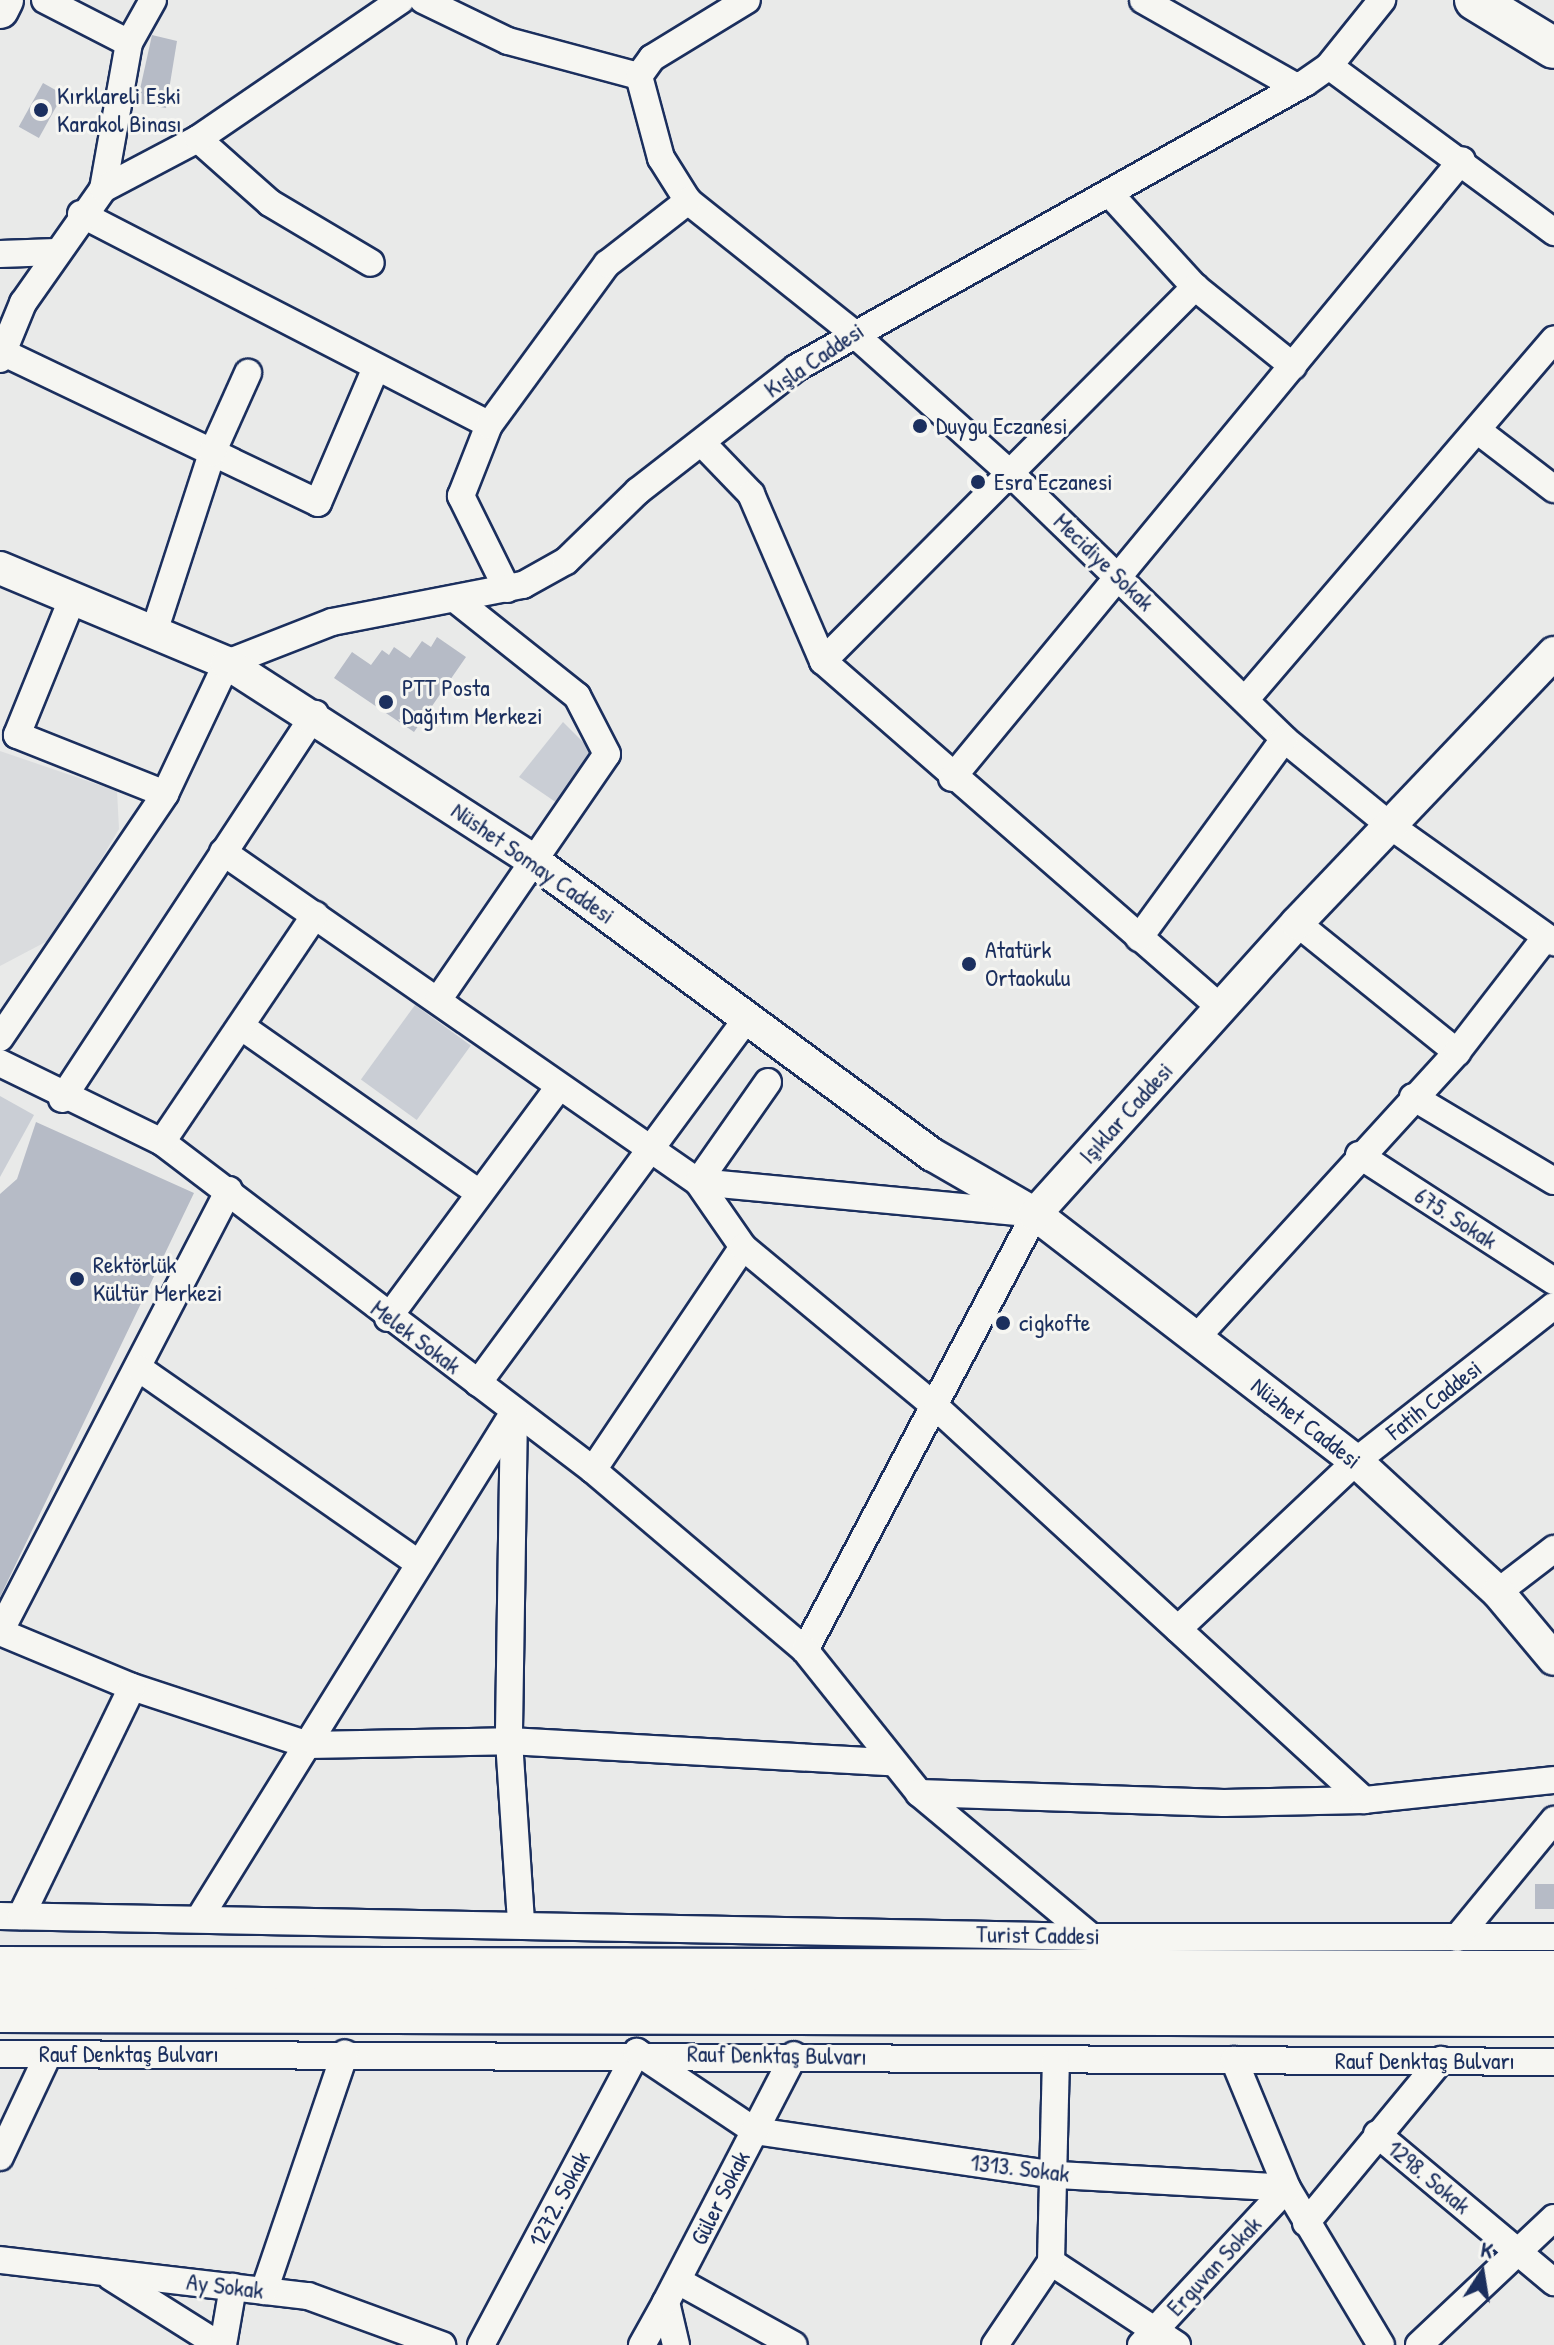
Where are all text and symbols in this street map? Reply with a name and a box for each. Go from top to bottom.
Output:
place label: Kırklareli Eski Karakol Binası [57,82,182,138]
marker: Kırklareli Eski Karakol Binası [32,101,50,119]
street label: Kışla Caddesi [759,316,869,404]
place label: Duygu Eczanesi [936,412,1068,440]
marker: Duygu Eczanesi [911,417,929,435]
place label: Esra Eczanesi [994,468,1113,496]
marker: Esra Eczanesi [969,473,987,491]
street label: Mecidiye Sokak [1048,507,1160,617]
place label: PTT Posta Dağıtım Merkezi [402,674,543,730]
marker: PTT Posta Dağıtım Merkezi [377,693,395,711]
street label: Nüshet Somay Caddesi [446,796,620,930]
place label: Atatürk Ortaokulu [985,936,1070,992]
marker: Atatürk Ortaokulu [960,955,978,973]
street label: Işıklar Caddesi [1073,1056,1179,1170]
street label: 675. Sokak [1409,1181,1503,1255]
place label: Rektörlük Kültür Merkezi [93,1251,222,1307]
marker: Rektörlük Kültür Merkezi [68,1270,86,1288]
street label: Melek Sokak [365,1294,467,1380]
place label: cigkofte [1019,1309,1090,1337]
marker: cigkofte [994,1314,1012,1332]
street label: Fatih Caddesi [1381,1354,1487,1446]
street label: Nüzhet Caddesi [1245,1371,1367,1475]
street label: Turist Caddesi [976,1920,1100,1950]
street label: Rauf Denktaş Bulvarı [687,2039,867,2071]
street label: Rauf Denktaş Bulvarı [39,2040,219,2068]
street label: Rauf Denktaş Bulvarı [1335,2047,1515,2075]
street label: 1298. Sokak [1382,2134,1476,2220]
street label: 1272. Sokak [522,2146,596,2252]
street label: Güler Sokak [684,2146,756,2250]
street label: 1313. Sokak [969,2148,1071,2188]
street label: Erguvan Sokak [1161,2210,1267,2322]
north arrow [1442,2233,1522,2313]
text: K [1478,2234,1496,2265]
street label: Ay Sokak [185,2267,265,2305]

